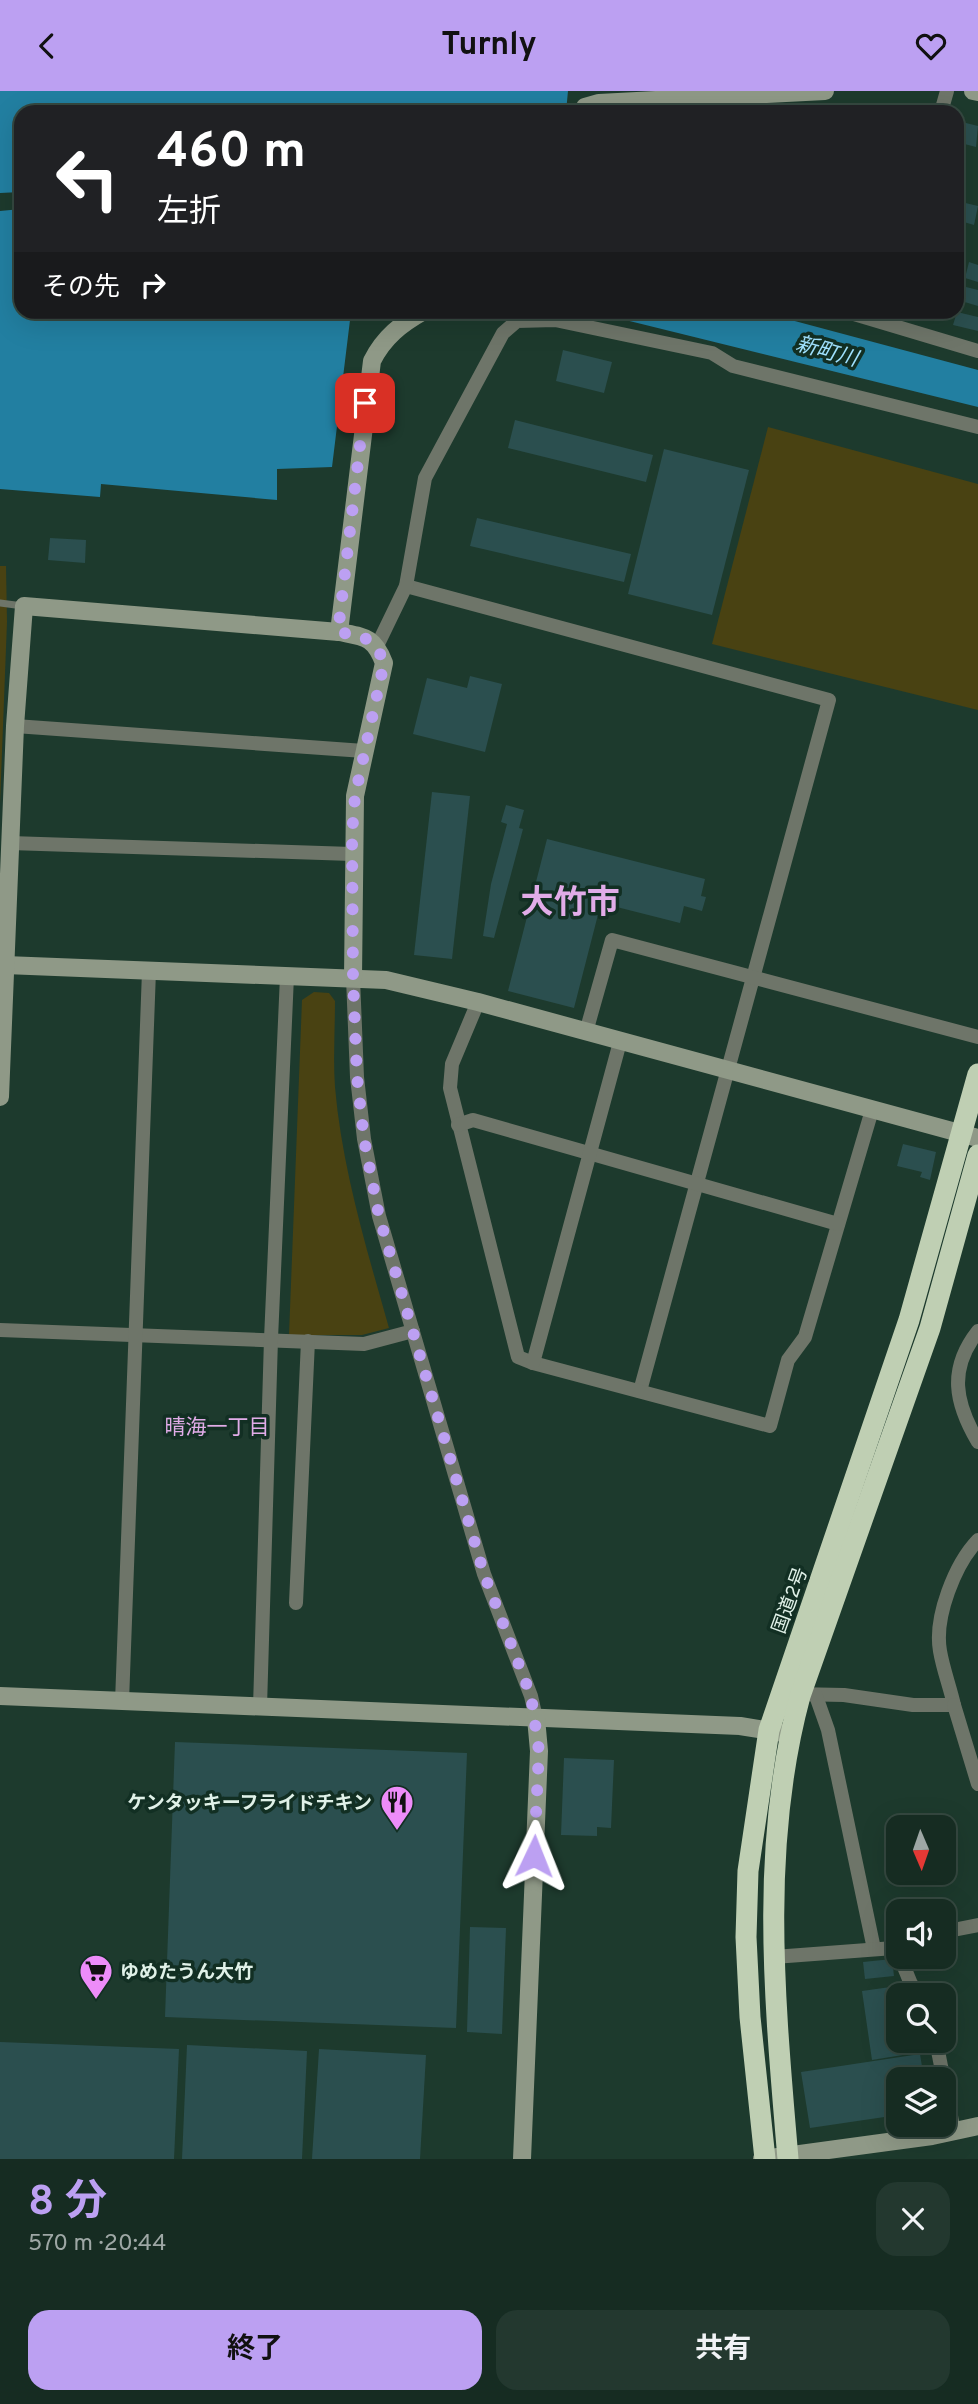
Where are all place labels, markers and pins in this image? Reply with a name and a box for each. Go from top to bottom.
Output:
pin [335,373,395,433]
restaurant icon: ケンタッキーフライドチキン [378,1783,416,1832]
place label: ケンタッキーフライドチキン [127,1792,372,1816]
supermarket icon: ゆめたうん大竹 [77,1952,115,2001]
place label: ゆめたうん大竹 [120,1961,253,1985]

